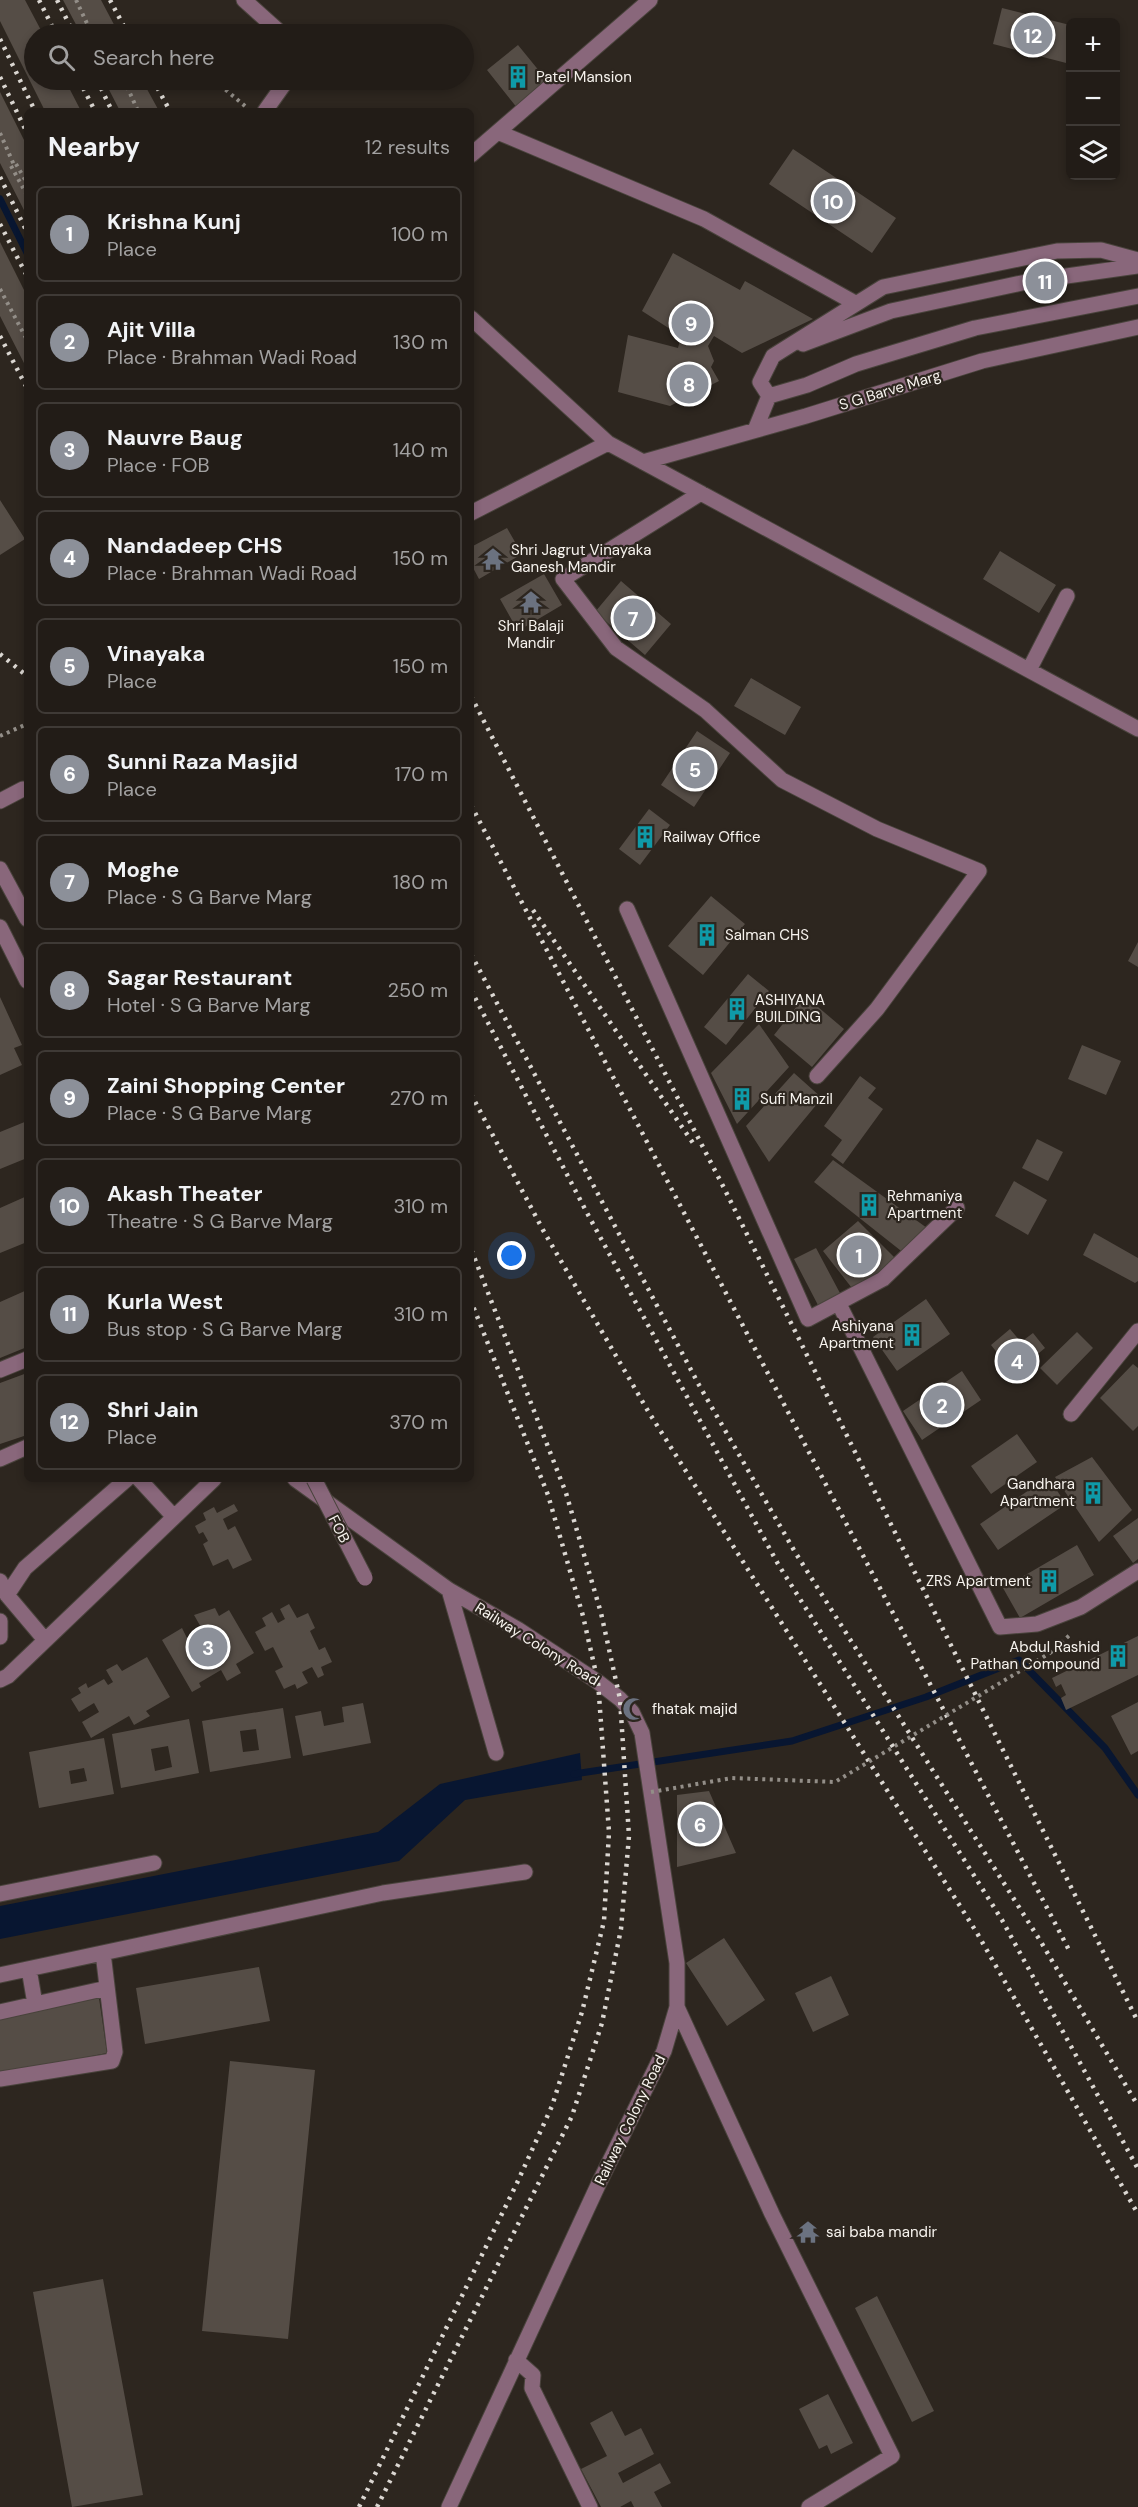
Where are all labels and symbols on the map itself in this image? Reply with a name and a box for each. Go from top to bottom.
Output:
pin: 12 [1014,12,1052,57]
building icon: Patel Mansion [505,64,531,90]
place label: Patel Mansion [536,67,632,87]
pin: 10 [814,178,852,224]
pin: 11 [1026,258,1064,304]
pin: 9 [672,300,710,346]
pin: 8 [670,362,708,406]
street label: S G Barve Marg [837,365,943,415]
place label: Shri Jagrut Vinayaka Ganesh Mandir [511,540,651,577]
temple icon: Shri Jagrut Vinayaka Ganesh Mandir [480,546,506,572]
temple icon: Shri Balaji Mandir [518,589,544,615]
pin: 7 [614,596,652,640]
place label: Shri Balaji Mandir [498,616,564,653]
pin: 5 [676,746,714,792]
building icon: Railway Office [632,824,658,850]
place label: Railway Office [663,827,761,847]
building icon: Salman CHS [694,922,720,948]
place label: Salman CHS [725,925,809,945]
place label: ASHIYANA BUILDING [755,990,825,1027]
building icon: ASHIYANA BUILDING [724,996,750,1022]
building icon: Sufi Manzil [729,1086,755,1112]
place label: Sufi Manzil [760,1089,833,1109]
place label: Rehmaniya Apartment [887,1186,962,1223]
building icon: Rehmaniya Apartment [856,1192,882,1218]
pin: 1 [840,1232,878,1278]
your location [497,1241,526,1270]
place label: Ashiyana Apartment [819,1316,894,1353]
building icon: Ashiyana Apartment [899,1322,925,1348]
pin: 4 [998,1338,1036,1384]
pin: 2 [922,1382,962,1428]
place label: Gandhara Apartment [1000,1474,1075,1511]
building icon: Gandhara Apartment [1080,1480,1106,1506]
street label: FOB [324,1512,354,1546]
building icon: ZRS Apartment [1036,1568,1062,1594]
place label: ZRS Apartment [926,1571,1031,1591]
street label: Railway Colony Road [471,1598,603,1690]
pin: 3 [188,1624,228,1670]
place label: Abdul Rashid Pathan Compound [971,1637,1100,1674]
building icon: Abdul Rashid Pathan Compound [1105,1643,1131,1669]
mosque icon: fhatak majid [621,1696,647,1722]
place label: fhatak majid [652,1699,737,1719]
pin: 6 [680,1802,720,1846]
street label: Railway Colony Road [590,2051,670,2189]
temple icon: sai baba mandir [795,2219,821,2245]
place label: sai baba mandir [826,2222,938,2242]

